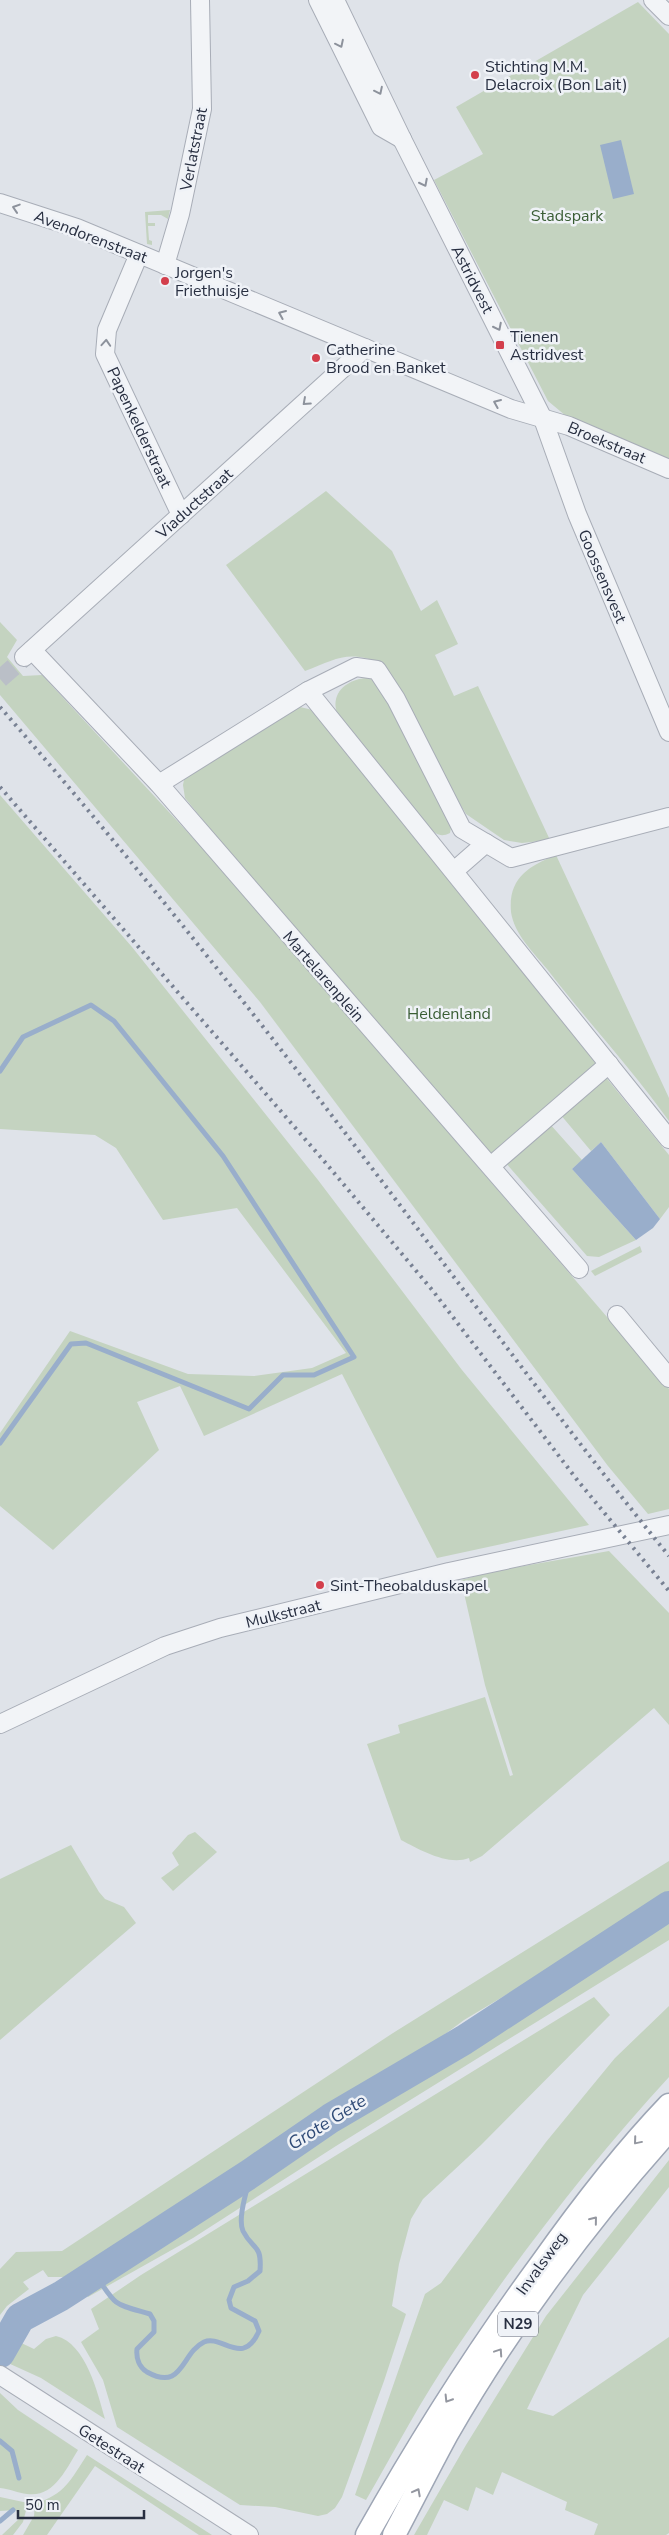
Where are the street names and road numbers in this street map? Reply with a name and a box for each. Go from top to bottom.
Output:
street label: Verlatstraat [175,105,213,194]
street label: Avendorenstraat [31,205,151,269]
street label: Astridvest [446,242,499,317]
street label: Papenkelderstraat [101,363,177,492]
street label: Broekstraat [564,417,650,469]
street label: Viaductstraat [151,463,238,545]
street label: Goossensvest [572,526,632,627]
street label: Martelarenplein [278,926,369,1027]
street label: Mulkstraat [243,1594,323,1634]
street label: Invalsweg [511,2228,572,2300]
road number: N29 [498,2312,538,2336]
street label: Getestraat [74,2419,149,2479]

